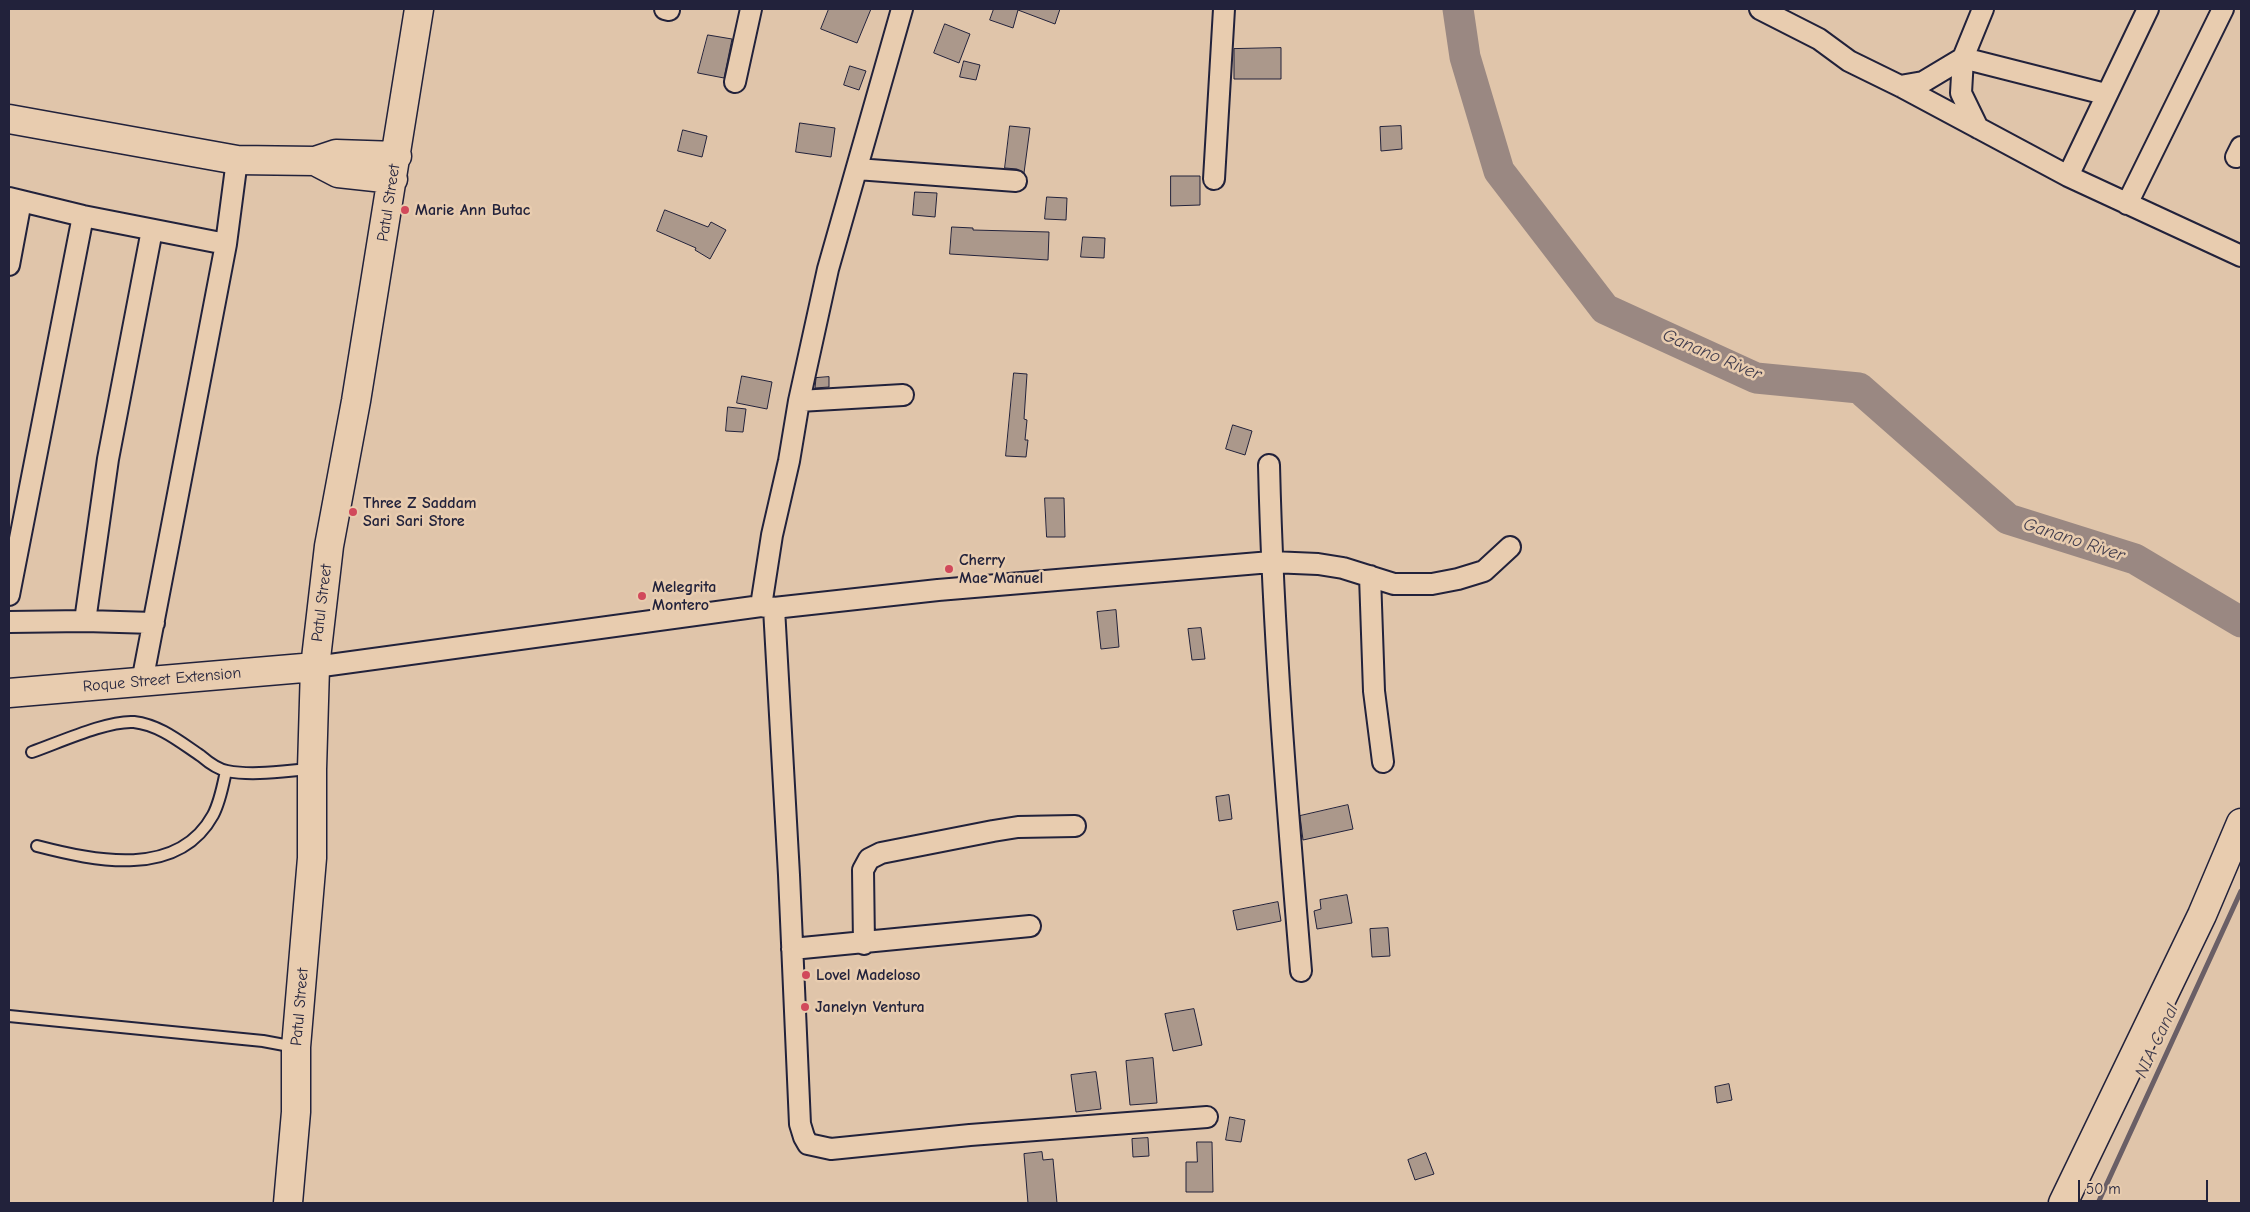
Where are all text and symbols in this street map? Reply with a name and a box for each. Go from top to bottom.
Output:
street label: Patul Street [373,163,405,243]
place label: Marie Ann Butac [415,200,530,220]
marker: Marie Ann Butac [399,204,411,216]
water label: Ganano River [1659,324,1765,386]
place label: Three Z Saddam Sari Sari Store [363,493,477,531]
marker: Three Z Saddam Sari Sari Store [347,506,359,518]
water label: Ganano River [2021,513,2127,567]
place label: Cherry Mae Manuel [959,550,1043,588]
street label: Patul Street [308,563,336,643]
marker: Cherry Mae Manuel [943,563,955,575]
place label: Melegrita Montero [652,577,716,615]
marker: Melegrita Montero [636,590,648,602]
street label: Roque Street Extension [82,664,242,696]
place label: Lovel Madeloso [816,965,921,985]
street label: Patul Street [287,967,313,1047]
marker: Lovel Madeloso [800,969,812,981]
place label: Janelyn Ventura [815,997,925,1017]
marker: Janelyn Ventura [799,1001,811,1013]
water label: NIA Canal [2131,1001,2183,1081]
scale bar [2080,1170,2210,1202]
text: 50 m [2086,1180,2121,1198]

